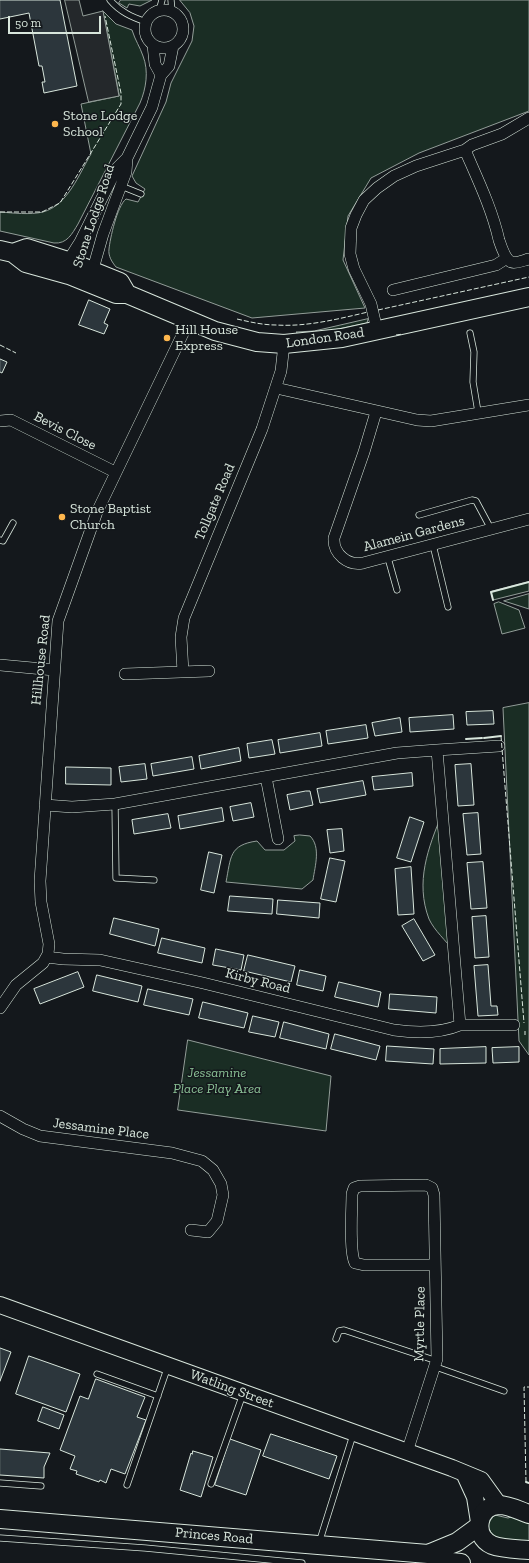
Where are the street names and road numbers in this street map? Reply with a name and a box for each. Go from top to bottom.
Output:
street label: Stone Lodge Road [69,162,119,270]
street label: London Road [285,324,365,352]
street label: Bevis Close [31,408,99,454]
street label: Tollgate Road [191,461,239,543]
street label: Alamein Gardens [362,512,466,556]
street label: Hillhouse Road [28,614,54,706]
street label: Kirby Road [224,965,292,997]
street label: Jessamine Place [52,1115,150,1143]
street label: Myrtle Place [411,1286,429,1362]
street label: Watling Street [188,1366,276,1412]
street label: Princes Road [174,1524,254,1548]

